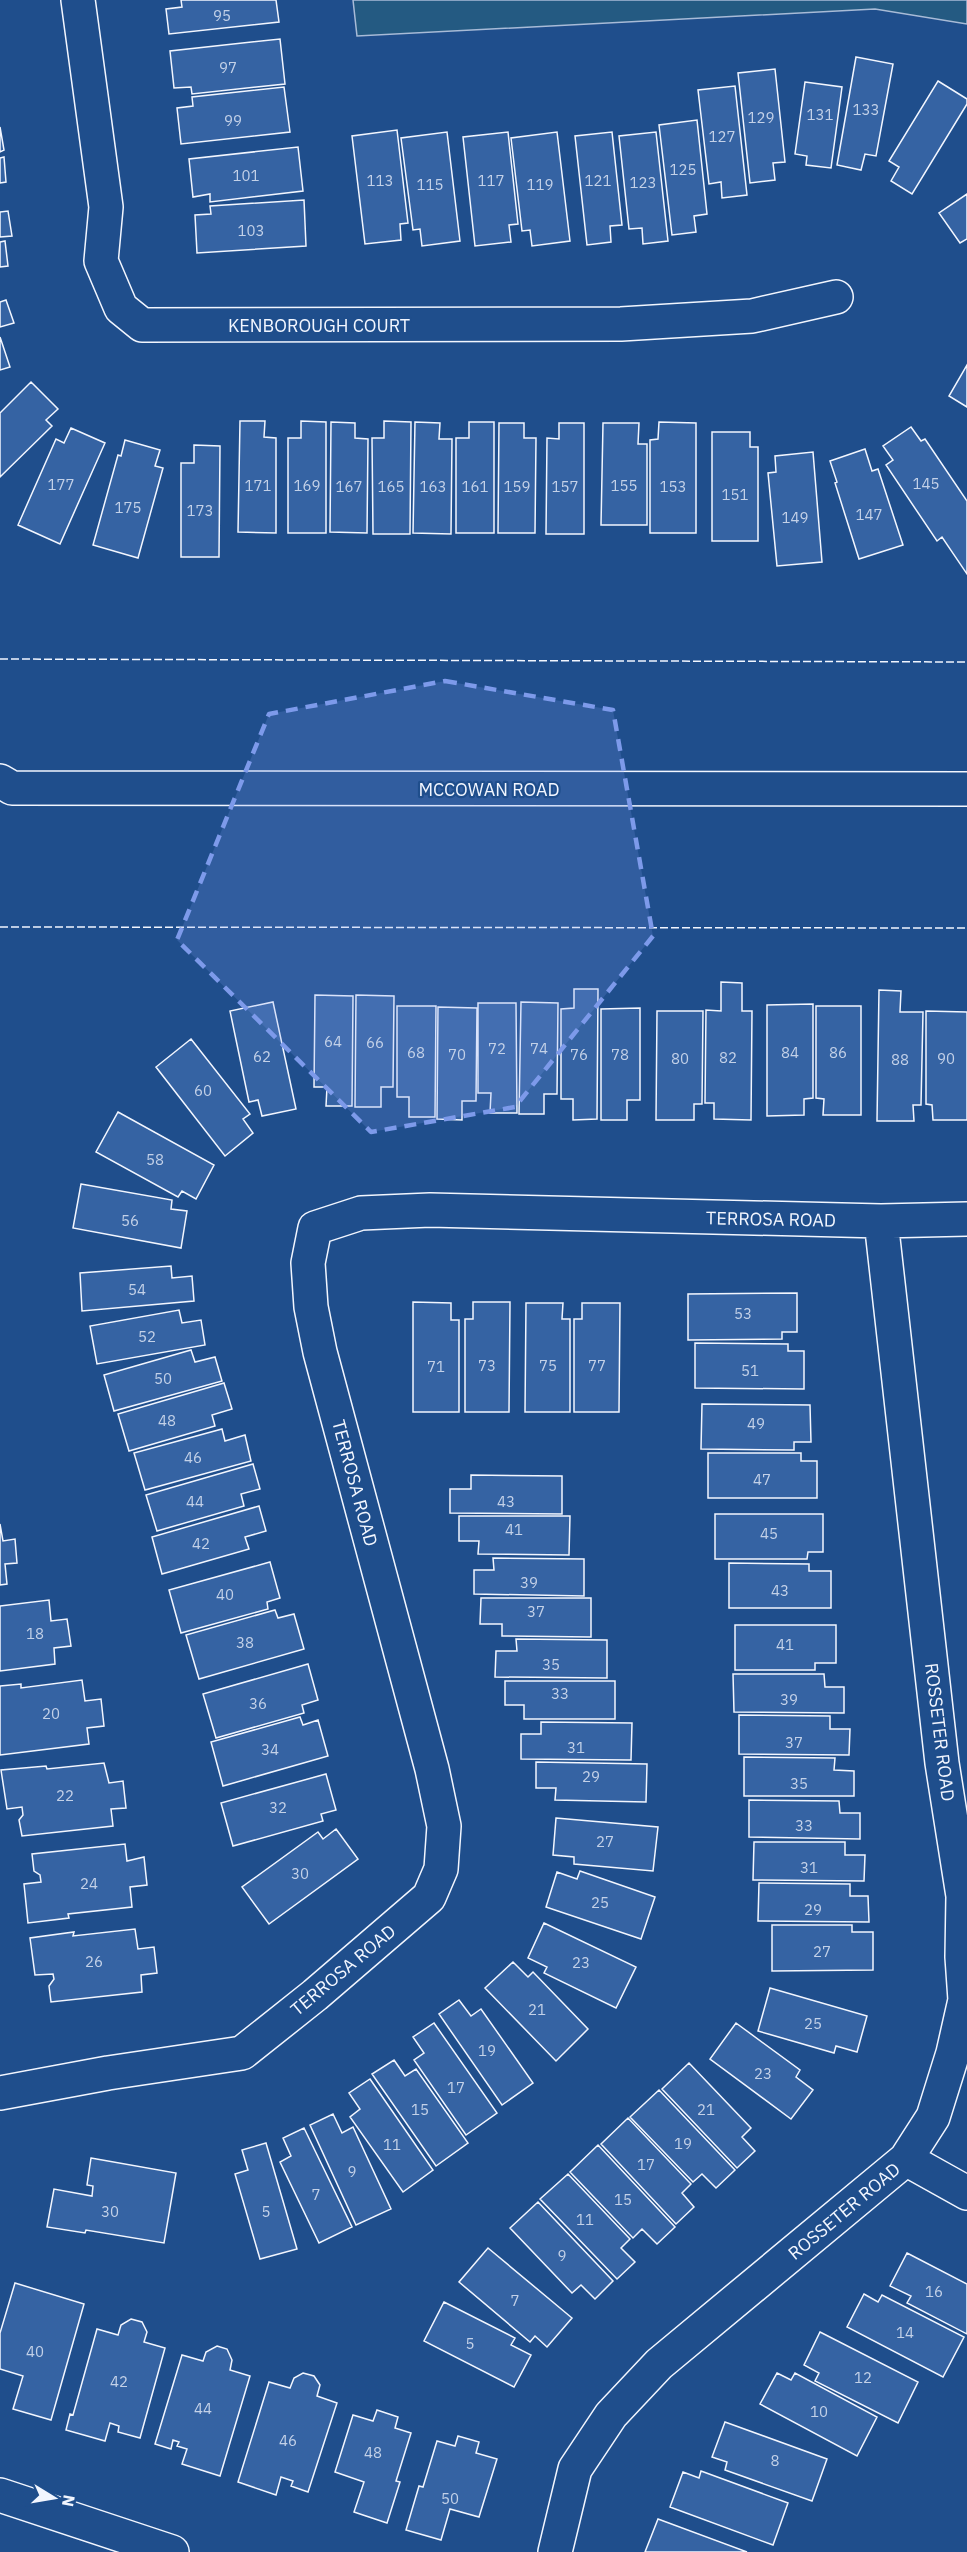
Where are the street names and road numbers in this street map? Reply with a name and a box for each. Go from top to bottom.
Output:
street label: KENBOROUGH COURT [228,314,410,337]
street label: MCCOWAN ROAD [418,778,560,801]
street label: TERROSA ROAD [706,1206,836,1232]
street label: TERROSA ROAD [327,1417,383,1549]
street label: ROSSETER ROAD [920,1661,960,1803]
street label: TERROSA ROAD [286,1919,400,2021]
street label: ROSSETER ROAD [783,2157,905,2265]

